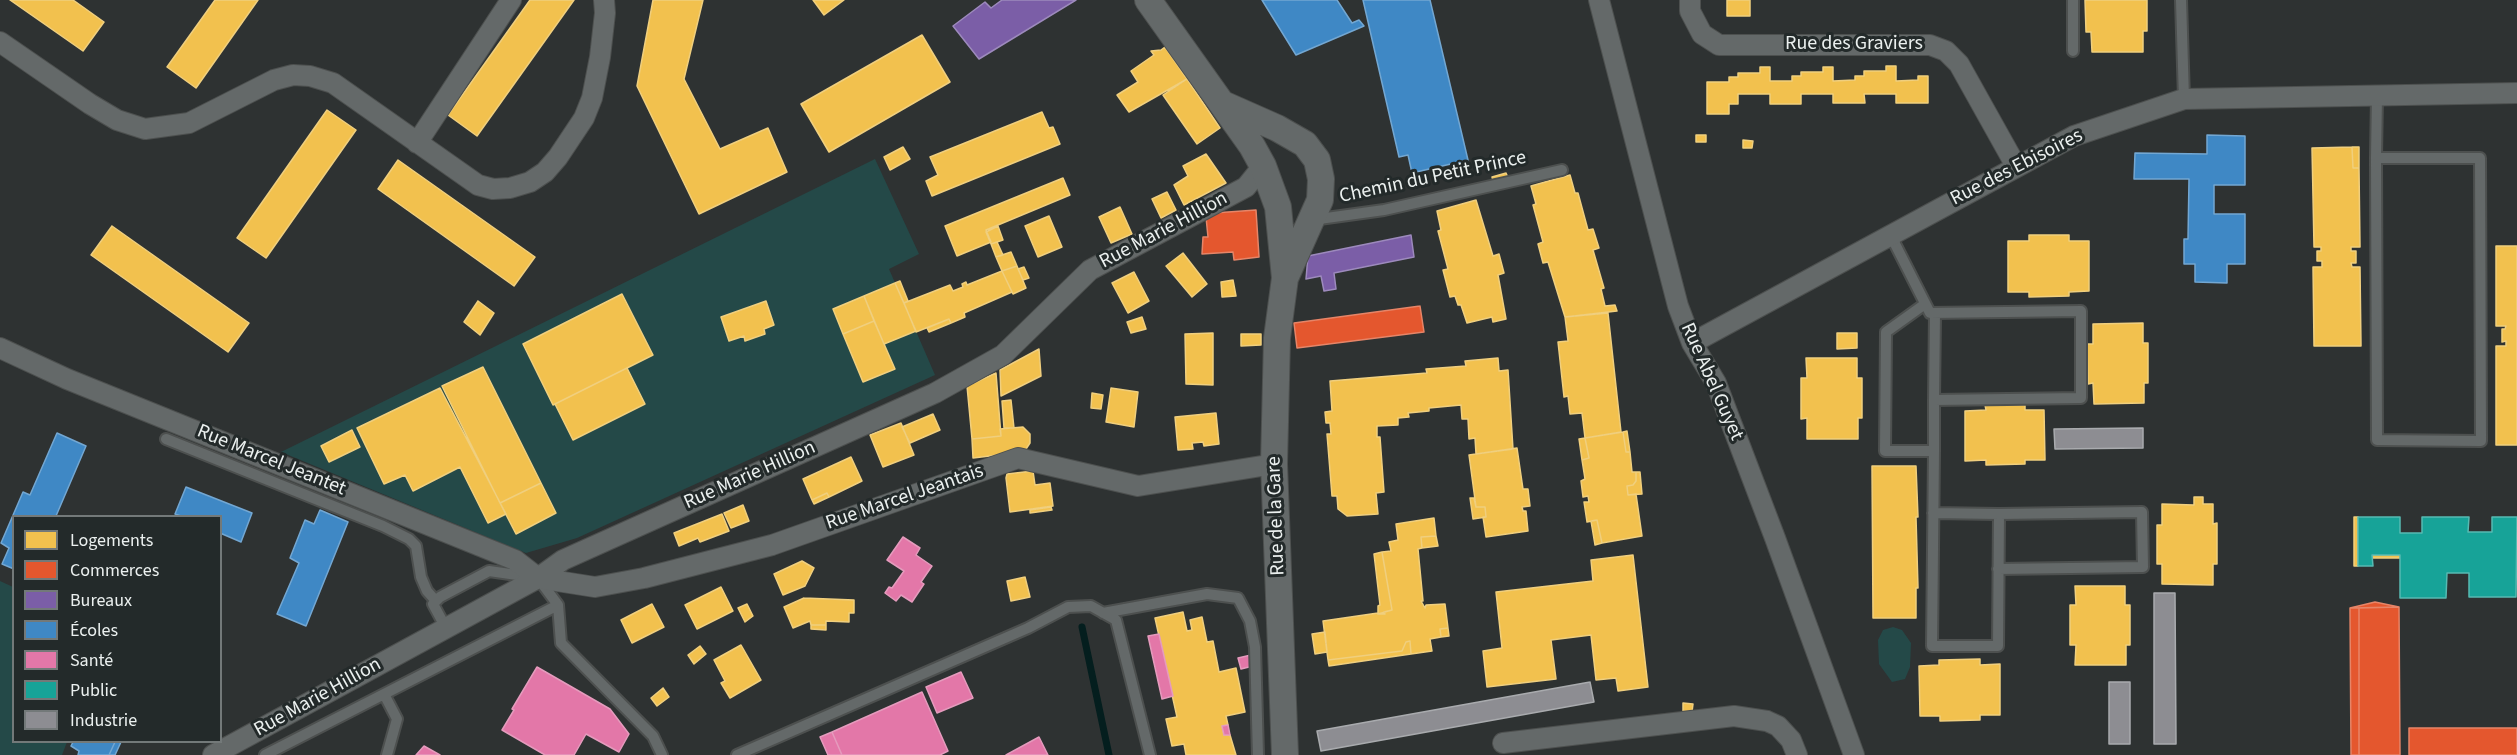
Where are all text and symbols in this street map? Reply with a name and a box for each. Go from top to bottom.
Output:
street label: Rue des Graviers [1785,33,1923,57]
street label: Rue des Ebisoires [1947,124,2087,212]
street label: Chemin du Petit Prince [1337,146,1529,210]
street label: Rue Marie Hillion [1096,187,1232,275]
street label: Rue Abel Guyet [1674,320,1748,444]
street label: Rue Marcel Jeantet [193,420,349,502]
street label: Rue Marie Hillion [681,436,819,516]
street label: Rue de la Gare [1263,456,1291,576]
street label: Rue Marcel Jeantais [823,460,987,536]
legend [12,515,222,743]
text: Logements [70,528,153,553]
text: Commerces [70,558,159,583]
text: Bureaux [70,588,132,613]
text: Écoles [70,618,118,643]
text: Santé [70,648,113,673]
street label: Rue Marie Hillion [250,653,386,743]
text: Public [70,678,117,703]
text: Industrie [70,708,137,733]

